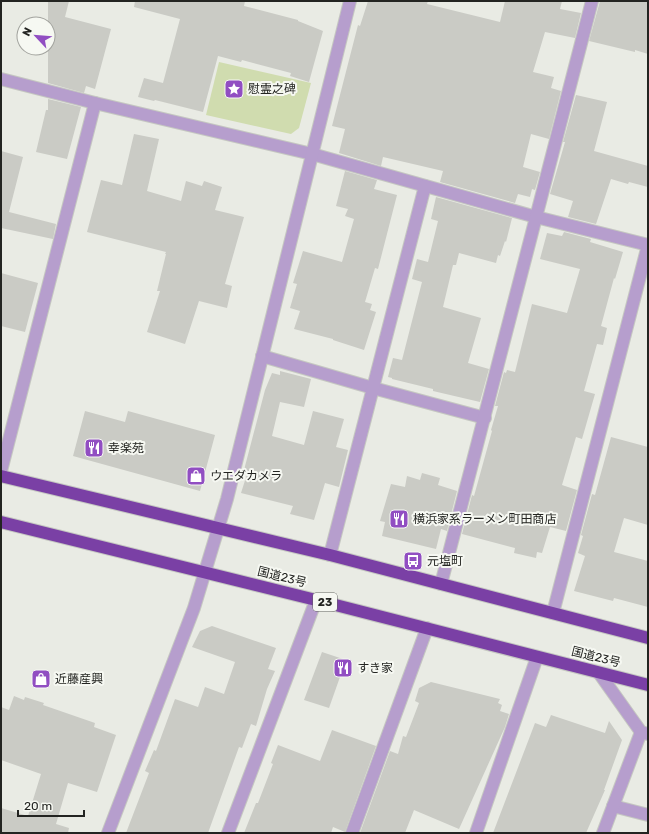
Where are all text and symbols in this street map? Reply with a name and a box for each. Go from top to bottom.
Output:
north arrow [16,16,56,56]
text: N [20,25,35,38]
place icon: 慰霊之碑 [223,78,245,100]
place label: 慰霊之碑 [248,82,296,96]
restaurant icon: 幸楽苑 [83,437,105,459]
place label: 幸楽苑 [108,441,144,455]
shop icon: ウエダカメラ [185,465,207,487]
place label: ウエダカメラ [210,469,282,483]
restaurant icon: 横浜家系ラーメン町田商店 [388,508,410,530]
place label: 横浜家系ラーメン町田商店 [413,512,557,526]
bus stop icon: 元塩町 [402,550,424,572]
place label: 元塩町 [427,554,463,568]
street label: 国道23号 [256,564,308,590]
road number: 23 [313,593,337,611]
street label: 国道23号 [570,644,622,670]
restaurant icon: すき家 [332,657,354,679]
place label: すき家 [357,661,393,675]
shop icon: 近藤産興 [30,668,52,690]
place label: 近藤産興 [55,672,103,686]
scale bar [18,792,84,818]
text: 20 m [24,799,52,813]

